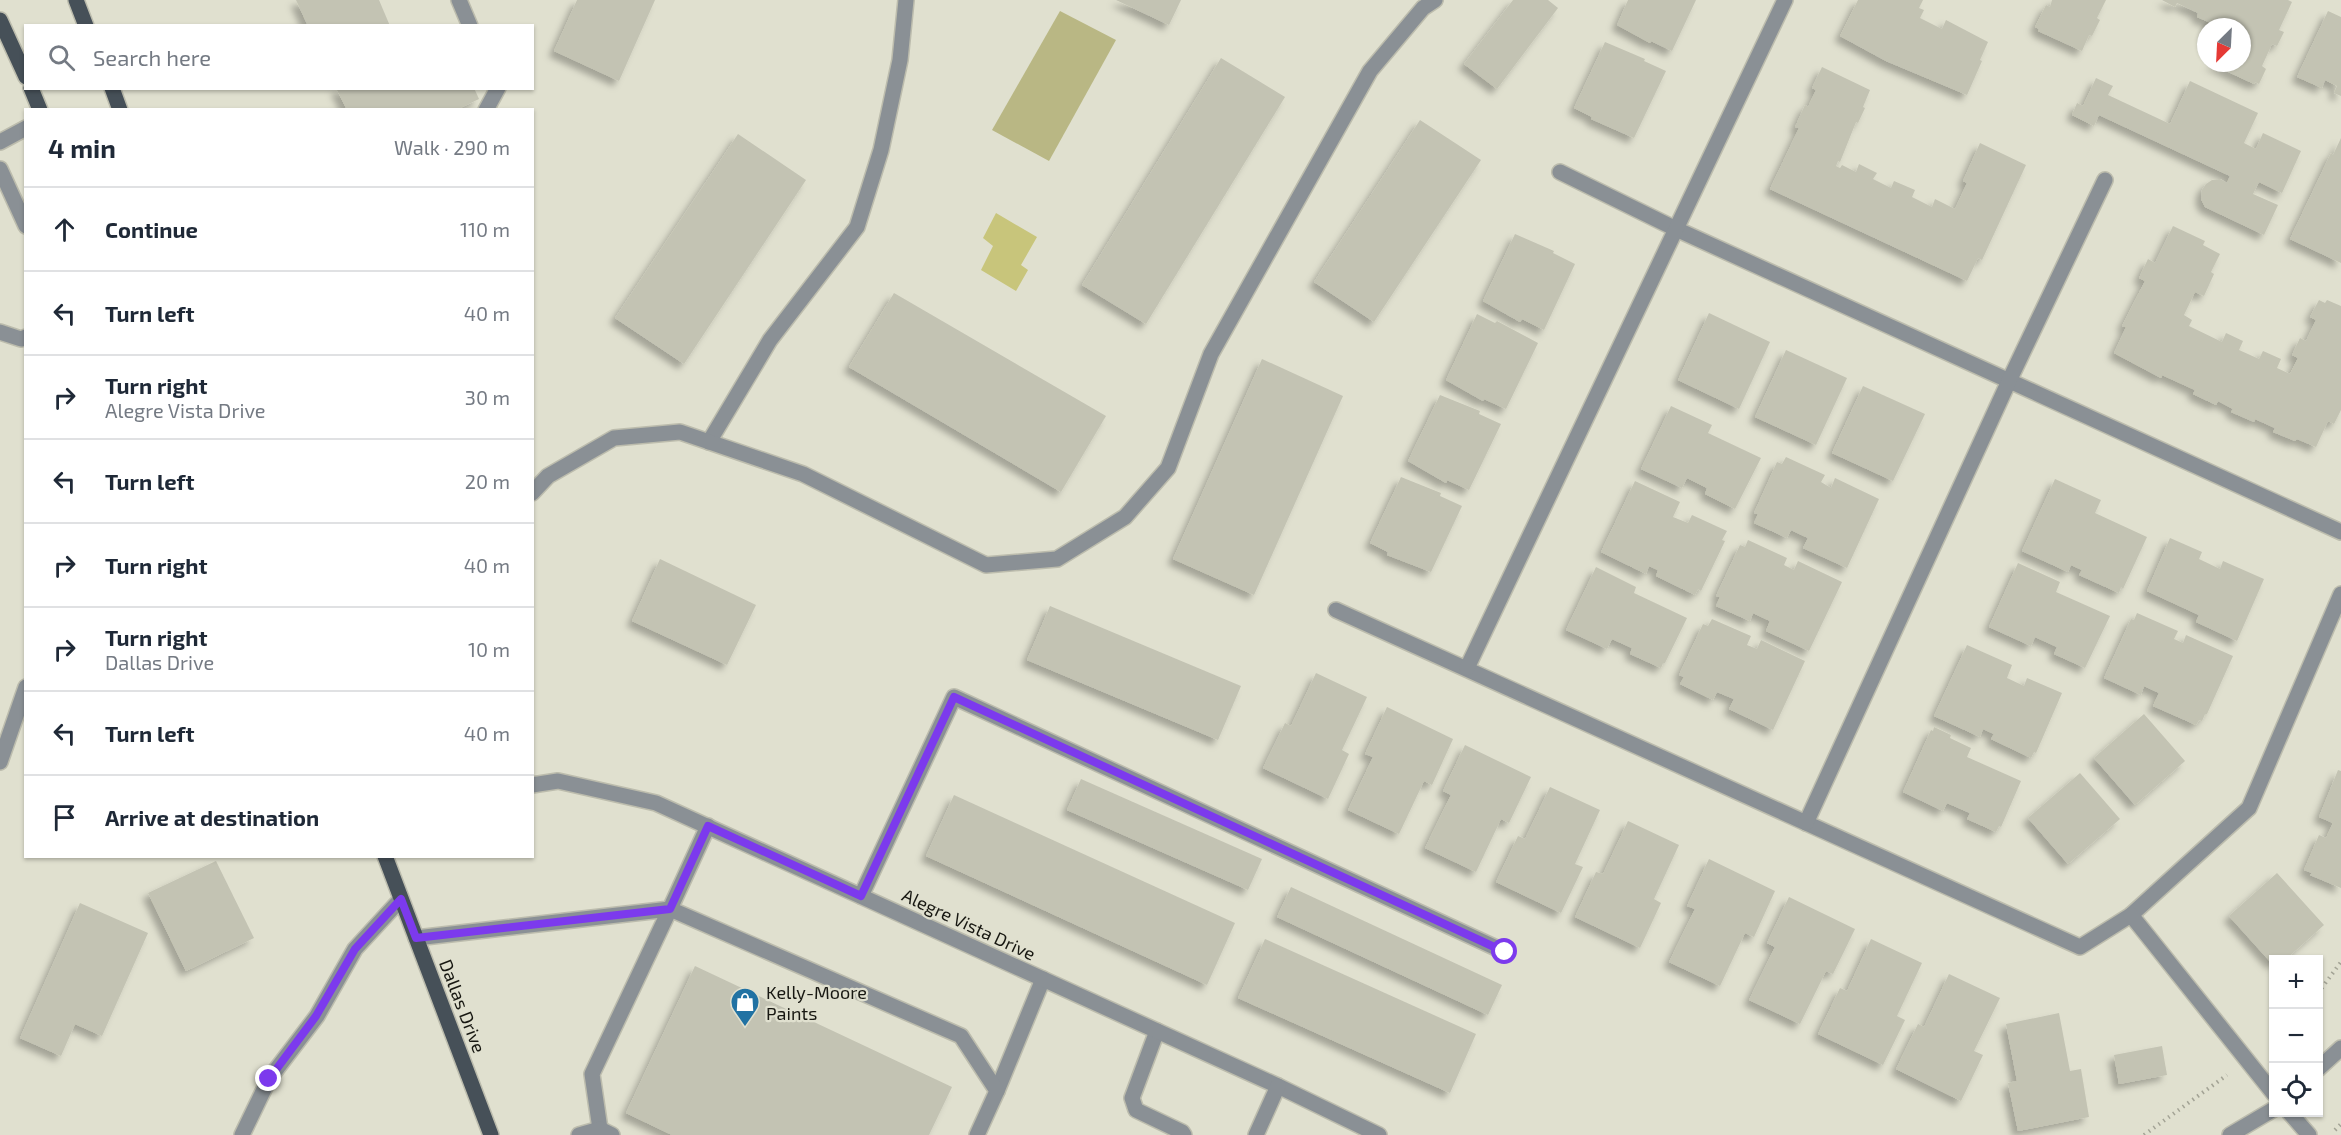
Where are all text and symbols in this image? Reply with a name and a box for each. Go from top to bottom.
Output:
north arrow [2197,18,2251,72]
search box [24,24,534,90]
icon: search [45,41,78,74]
text: Search here [93,44,211,70]
text: 4 min [48,132,116,163]
text: Walk · 290 m [394,135,510,159]
icon: ahead [48,213,81,246]
text: Continue [105,216,198,242]
text: 110 m [460,217,510,241]
icon: left [48,297,81,330]
text: Turn left [105,300,194,326]
text: 40 m [464,301,510,325]
text: Turn right [105,372,207,398]
icon: right [48,381,81,414]
text: 30 m [465,385,510,409]
text: Alegre Vista Drive [105,398,266,422]
icon: left [48,465,81,498]
text: Turn left [105,468,194,494]
text: 20 m [465,469,510,493]
icon: right [48,549,81,582]
text: Turn right [105,552,207,578]
text: 40 m [464,553,510,577]
text: Turn right [105,624,207,650]
icon: right [48,633,81,666]
text: 10 m [468,637,510,661]
text: Dallas Drive [105,650,214,674]
icon: left [48,717,81,750]
text: Turn left [105,720,194,746]
text: 40 m [464,721,510,745]
icon: arrive [48,801,81,834]
text: Arrive at destination [105,804,319,830]
street label: Alegre Vista Drive [899,883,1039,965]
route start [1491,938,1517,964]
map controls [2269,955,2323,1117]
button: + [2269,955,2323,1009]
street label: Dallas Drive [435,956,491,1056]
place label: Kelly-Moore Paints [766,981,867,1024]
shop icon: Kelly-Moore Paints [729,986,761,1028]
button: − [2269,1009,2323,1063]
button: locate [2269,1063,2323,1117]
route end [255,1065,281,1091]

